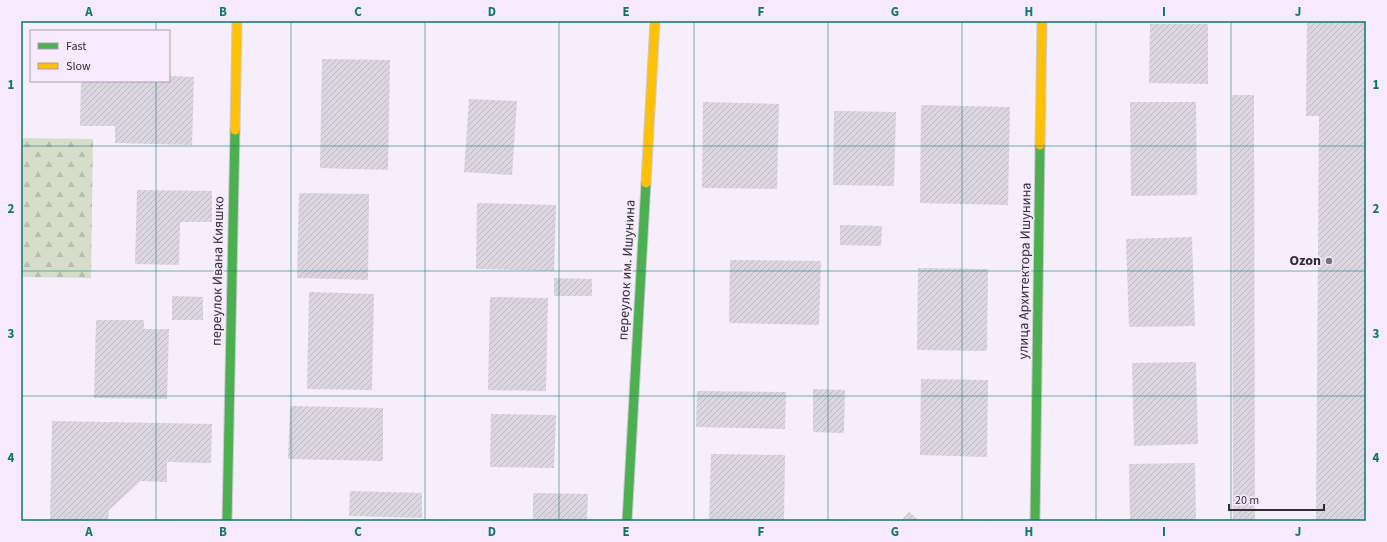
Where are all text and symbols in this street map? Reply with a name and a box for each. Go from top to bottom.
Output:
text: A [84,3,93,21]
text: B [219,3,227,21]
text: C [354,3,362,21]
text: D [488,3,496,21]
text: E [622,3,630,21]
text: F [758,3,765,21]
text: G [891,3,899,21]
text: H [1025,3,1033,21]
text: I [1162,3,1166,21]
text: J [1295,3,1301,21]
legend [30,30,170,82]
text: Fast [66,38,86,55]
text: Slow [66,58,91,75]
text: 1 [8,76,15,94]
text: 1 [1373,76,1380,94]
street label: улица Архитектора Ишунина [1013,182,1037,360]
street label: переулок Ивана Кияшко [207,196,229,346]
street label: переулок им. Ишунина [613,199,641,341]
text: 2 [8,200,15,218]
text: 2 [1373,200,1380,218]
place label: Ozon [1290,251,1321,271]
marker: Ozon [1324,256,1334,266]
text: 3 [8,325,15,343]
text: 3 [1373,325,1380,343]
text: 4 [8,449,15,467]
text: 4 [1373,449,1380,467]
scale bar [1229,486,1324,512]
text: 20 m [1235,492,1259,509]
text: A [84,523,93,541]
text: B [219,523,227,541]
text: C [354,523,362,541]
text: D [488,523,496,541]
text: E [622,523,630,541]
text: F [758,523,765,541]
text: G [891,523,899,541]
text: H [1025,523,1033,541]
text: I [1162,523,1166,541]
text: J [1295,523,1301,541]

